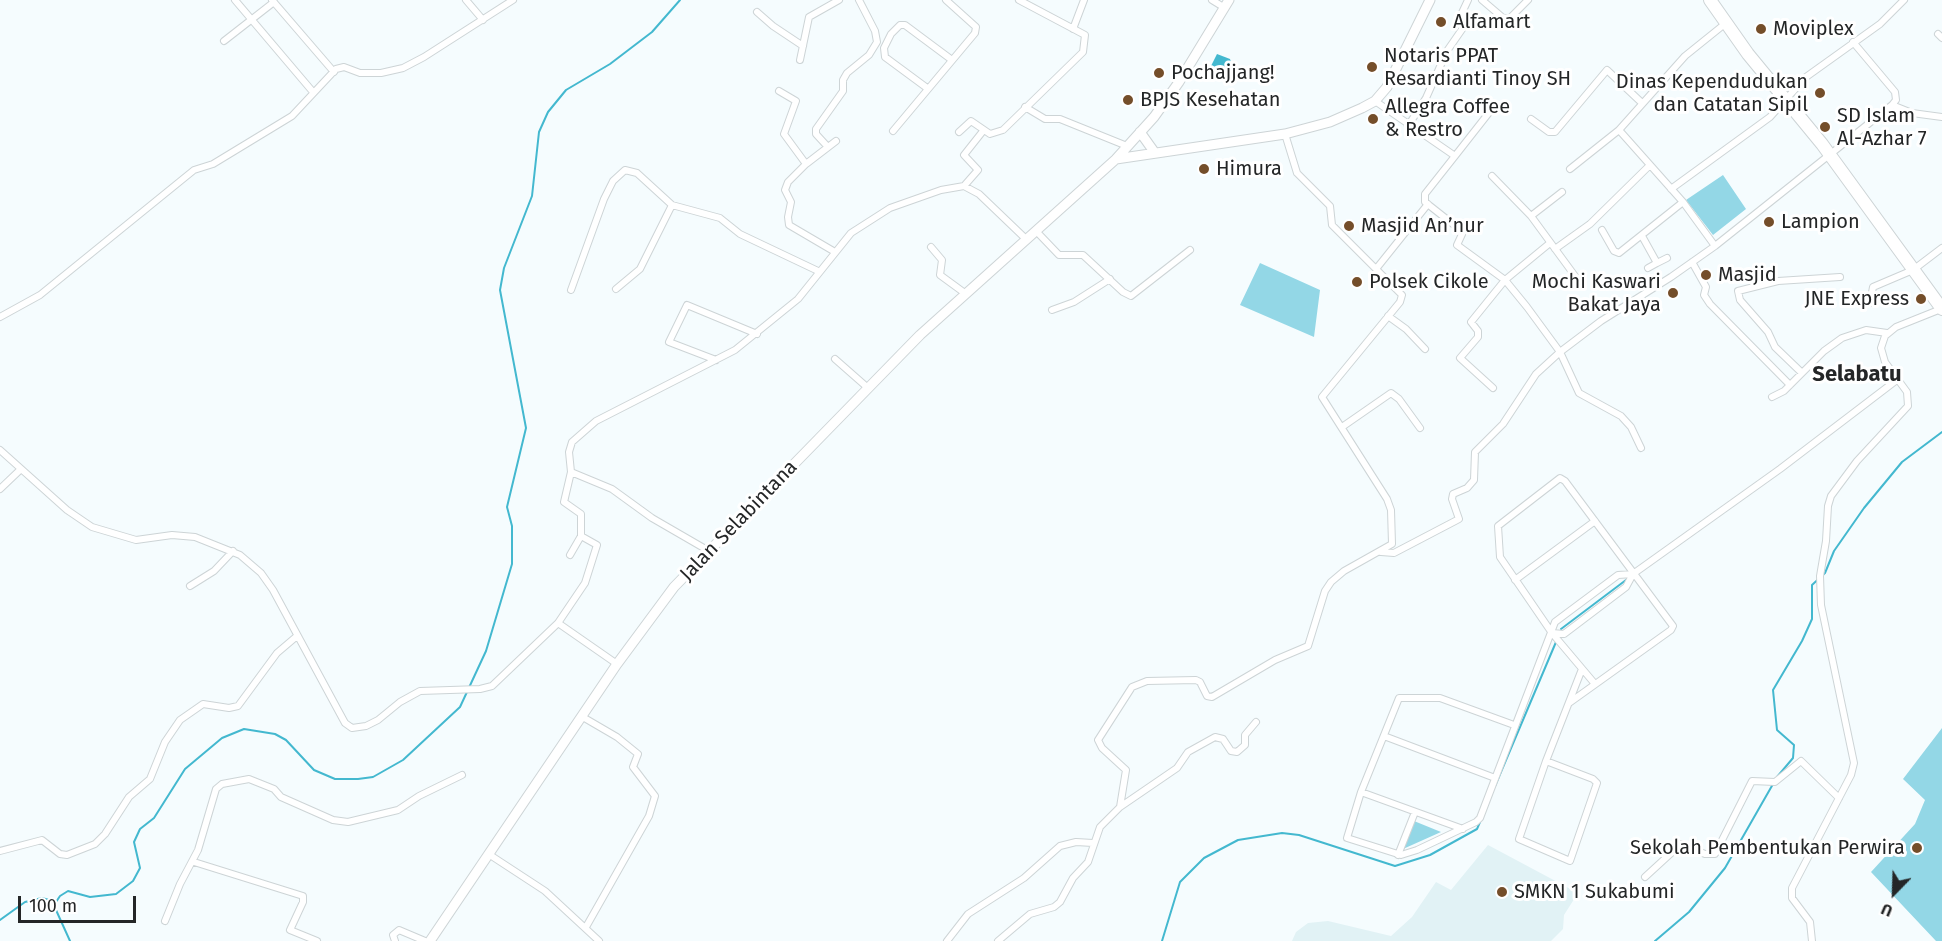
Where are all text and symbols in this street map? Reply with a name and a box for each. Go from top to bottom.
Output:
place label: Alfamart [1453,10,1530,34]
marker: Alfamart [1434,15,1448,29]
place label: Moviplex [1773,17,1854,41]
marker: Moviplex [1754,22,1768,36]
place label: Notaris PPAT Resardianti Tinoy SH [1384,44,1571,91]
marker: Notaris PPAT Resardianti Tinoy SH [1365,60,1379,74]
place label: Pochajjang! [1171,61,1275,85]
marker: Pochajjang! [1152,66,1166,80]
place label: Dinas Kependudukan dan Catatan Sipil [1616,70,1808,117]
marker: Dinas Kependudukan dan Catatan Sipil [1813,86,1827,100]
place label: BPJS Kesehatan [1140,88,1280,112]
marker: BPJS Kesehatan [1121,93,1135,107]
place label: Allegra Coffee & Restro [1385,95,1510,142]
place label: SD Islam Al-Azhar 7 [1837,104,1927,151]
marker: Allegra Coffee & Restro [1366,112,1380,126]
marker: SD Islam Al-Azhar 7 [1818,120,1832,134]
place label: Himura [1216,157,1282,181]
marker: Himura [1197,162,1211,176]
place label: Lampion [1781,210,1860,234]
place label: Masjid An’nur [1361,214,1484,238]
marker: Lampion [1762,215,1776,229]
marker: Masjid An’nur [1342,219,1356,233]
place label: Masjid [1718,263,1777,287]
marker: Masjid [1699,268,1713,282]
place label: Polsek Cikole [1369,270,1489,294]
place label: Mochi Kaswari Bakat Jaya [1532,270,1661,317]
marker: Polsek Cikole [1350,275,1364,289]
marker: Mochi Kaswari Bakat Jaya [1666,286,1680,300]
place label: JNE Express [1804,287,1909,311]
marker: JNE Express [1914,292,1928,306]
district label: Selabatu [1812,362,1902,388]
street label: Jalan Selabintana [675,456,803,586]
place label: Sekolah Pembentukan Perwira [1630,836,1905,860]
marker: Sekolah Pembentukan Perwira [1910,841,1924,855]
north arrow [1864,863,1924,923]
place label: SMKN 1 Sukabumi [1514,880,1675,904]
scale bar [21,884,140,922]
marker: SMKN 1 Sukabumi [1495,885,1509,899]
text: 100 m [29,895,77,917]
text: U [1878,899,1895,921]

